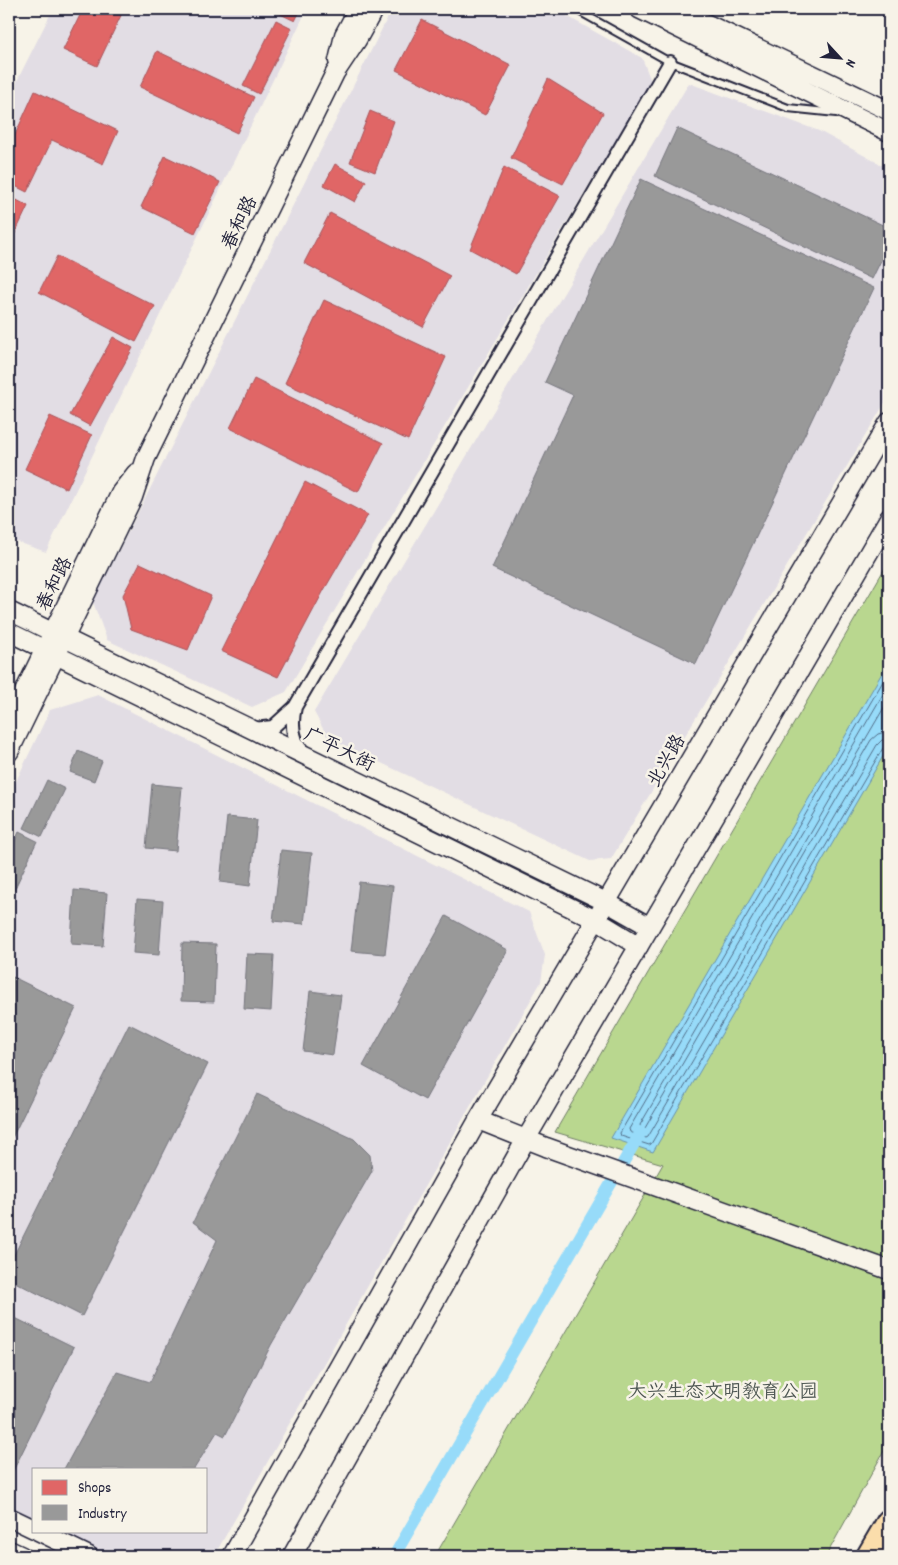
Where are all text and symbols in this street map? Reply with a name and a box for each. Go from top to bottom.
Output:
north arrow [816,32,866,82]
text: N [839,55,860,70]
street label: 春和路 [217,192,266,255]
street label: 春和路 [32,553,81,616]
street label: 广平大街 [298,722,379,780]
street label: 北兴路 [642,730,694,793]
park label: 大兴生态文明教育公园 [628,1380,818,1407]
legend [32,1468,208,1532]
text: Shops [78,1478,111,1500]
text: Industry [78,1504,127,1526]

